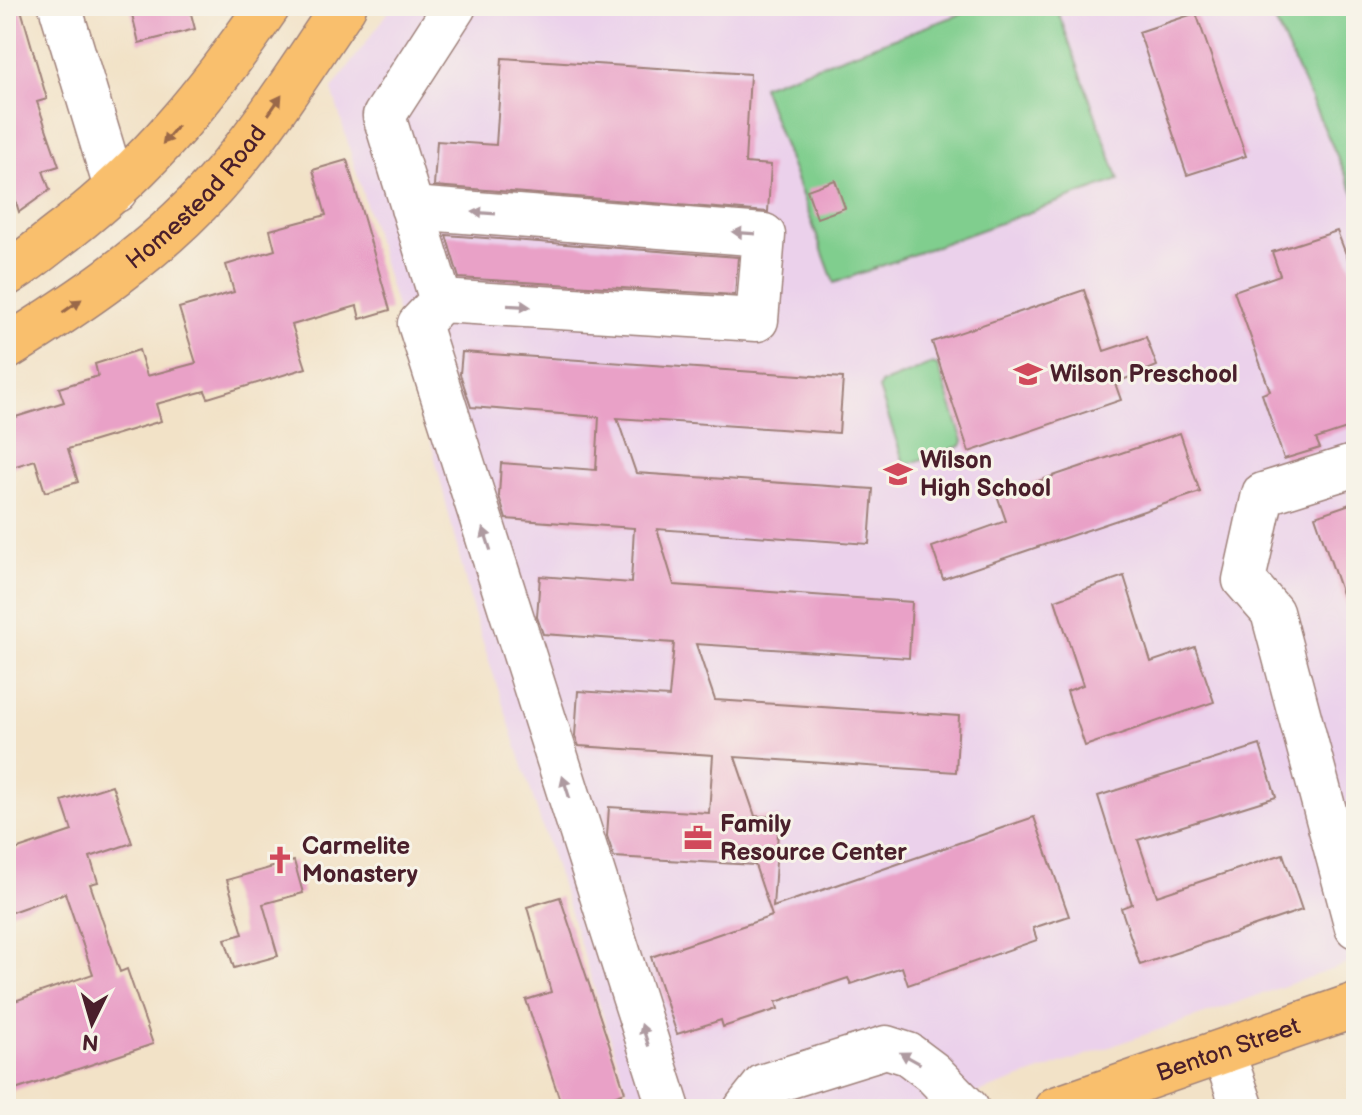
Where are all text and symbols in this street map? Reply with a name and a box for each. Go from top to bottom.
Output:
one-way arrow [267,94,282,115]
street label: Homestead Road [120,119,272,275]
one-way arrow [162,125,179,145]
one-way arrow [471,206,496,219]
one-way arrow [731,226,756,239]
one-way arrow [61,299,82,314]
one-way arrow [507,300,532,313]
school or university icon: Wilson Preschool [1013,359,1043,389]
place label: Wilson Preschool [1050,360,1238,389]
place label: Wilson High School [920,446,1051,503]
school or university icon: Wilson High School [883,459,913,489]
one-way arrow [481,527,493,551]
one-way arrow [559,775,572,799]
place label: Family Resource Center [720,810,907,867]
office icon: Family Resource Center [683,823,713,853]
place label: Carmelite Monastery [302,832,418,889]
church icon: Carmelite Monastery [265,845,295,875]
north arrow [52,983,132,1063]
street label: Benton Street [1152,1011,1304,1088]
one-way arrow [638,1022,651,1046]
text: N [81,1027,100,1056]
one-way arrow [899,1051,921,1065]

